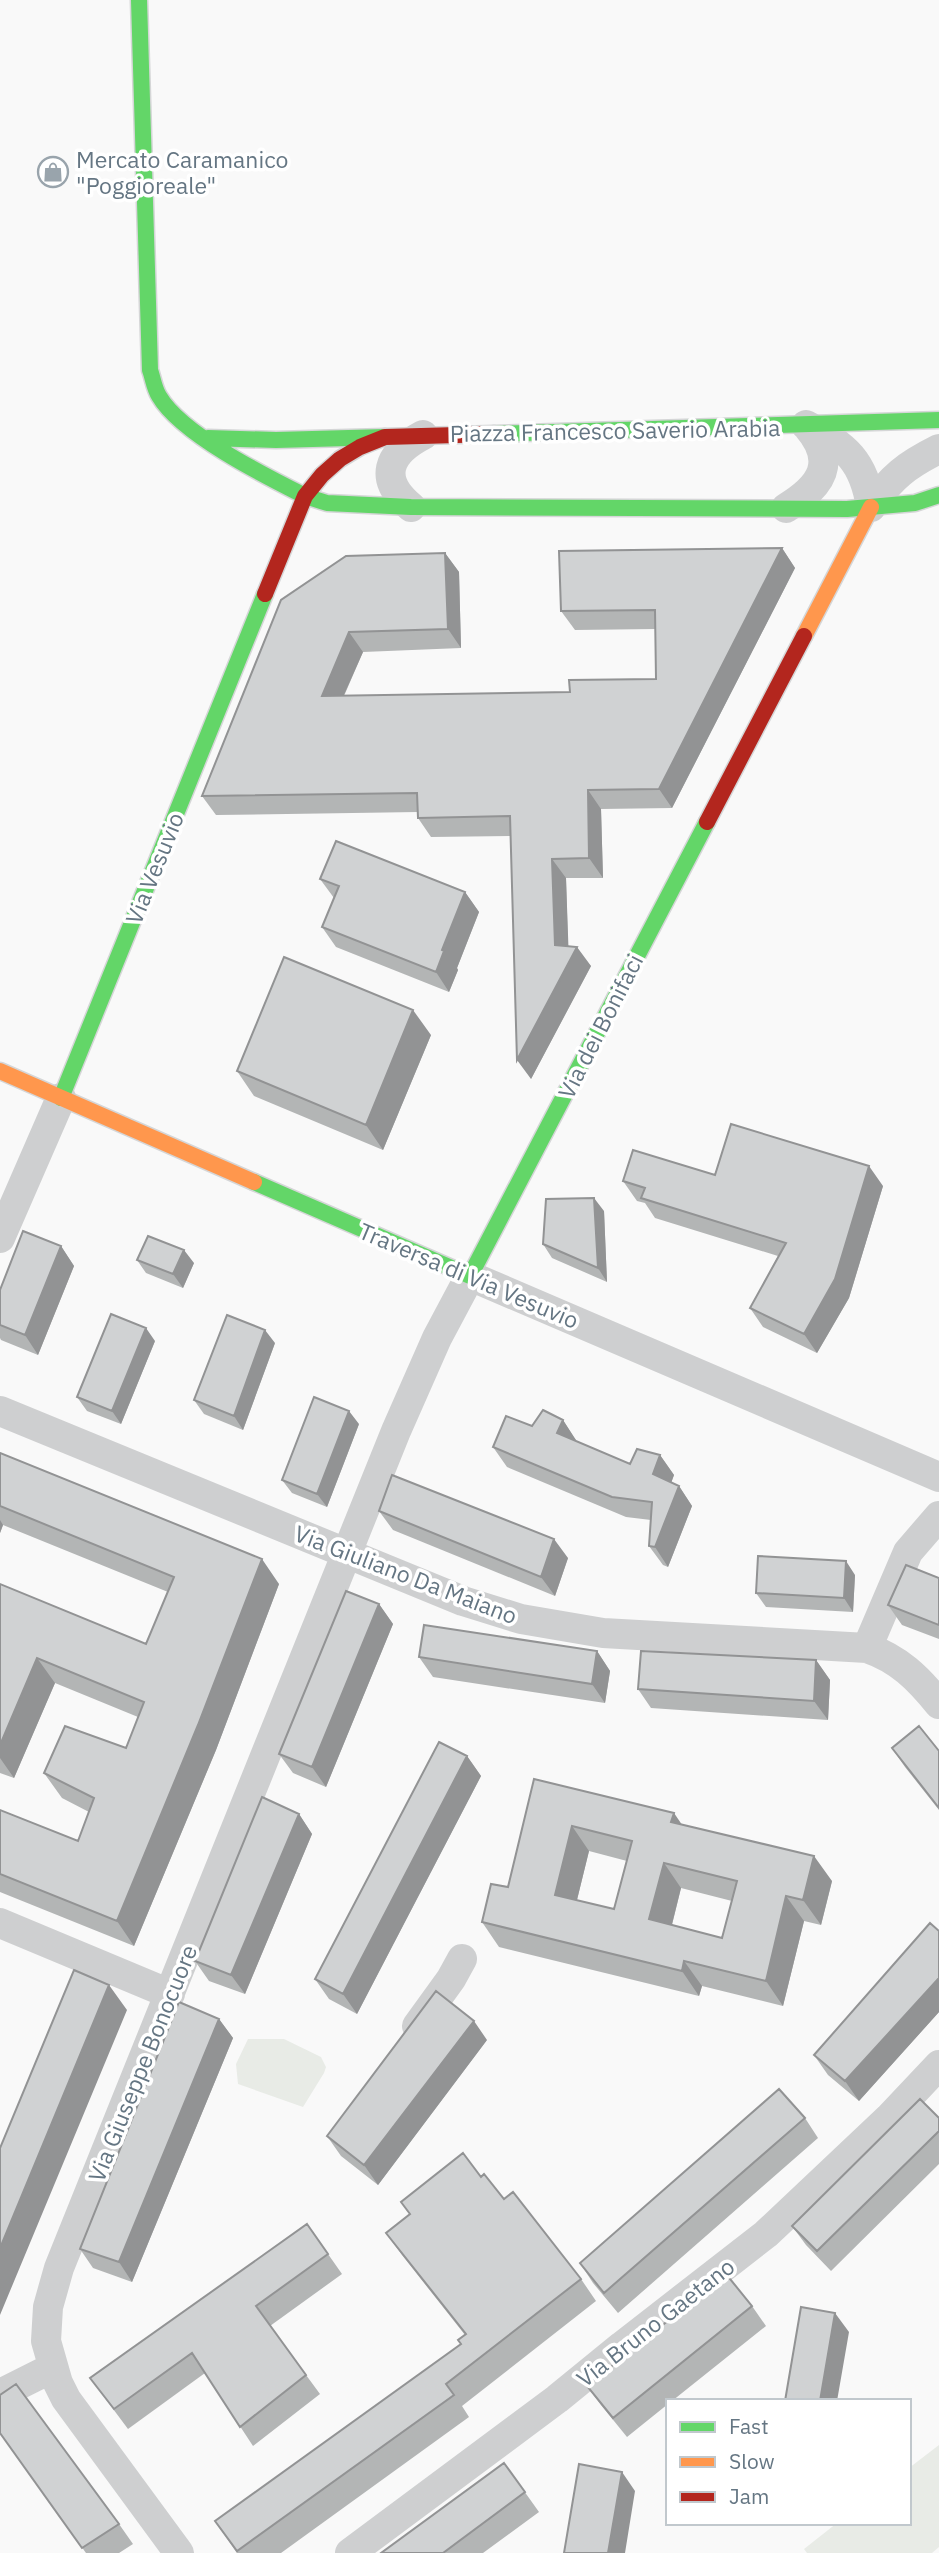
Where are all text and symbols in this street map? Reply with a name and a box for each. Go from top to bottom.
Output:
place label: Mercato Caramanico "Poggioreale" [76,144,288,200]
shop icon: Mercato Caramanico "Poggioreale" [36,155,70,189]
street label: Piazza Francesco Saverio Arabia [449,412,781,448]
street label: Via Vesuvio [118,808,190,928]
street label: Via dei Bonifaci [551,949,649,1103]
street label: Traversa di Via Vesuvio [355,1215,583,1335]
street label: Via Giuliano Da Maiano [290,1518,522,1630]
street label: Via Giuseppe Bonocuore [81,1940,203,2186]
street label: Via Bruno Gaetano [570,2251,740,2393]
legend [666,2399,911,2525]
text: Fast [729,2412,769,2440]
text: Slow [729,2447,775,2475]
text: Jam [729,2482,769,2510]

